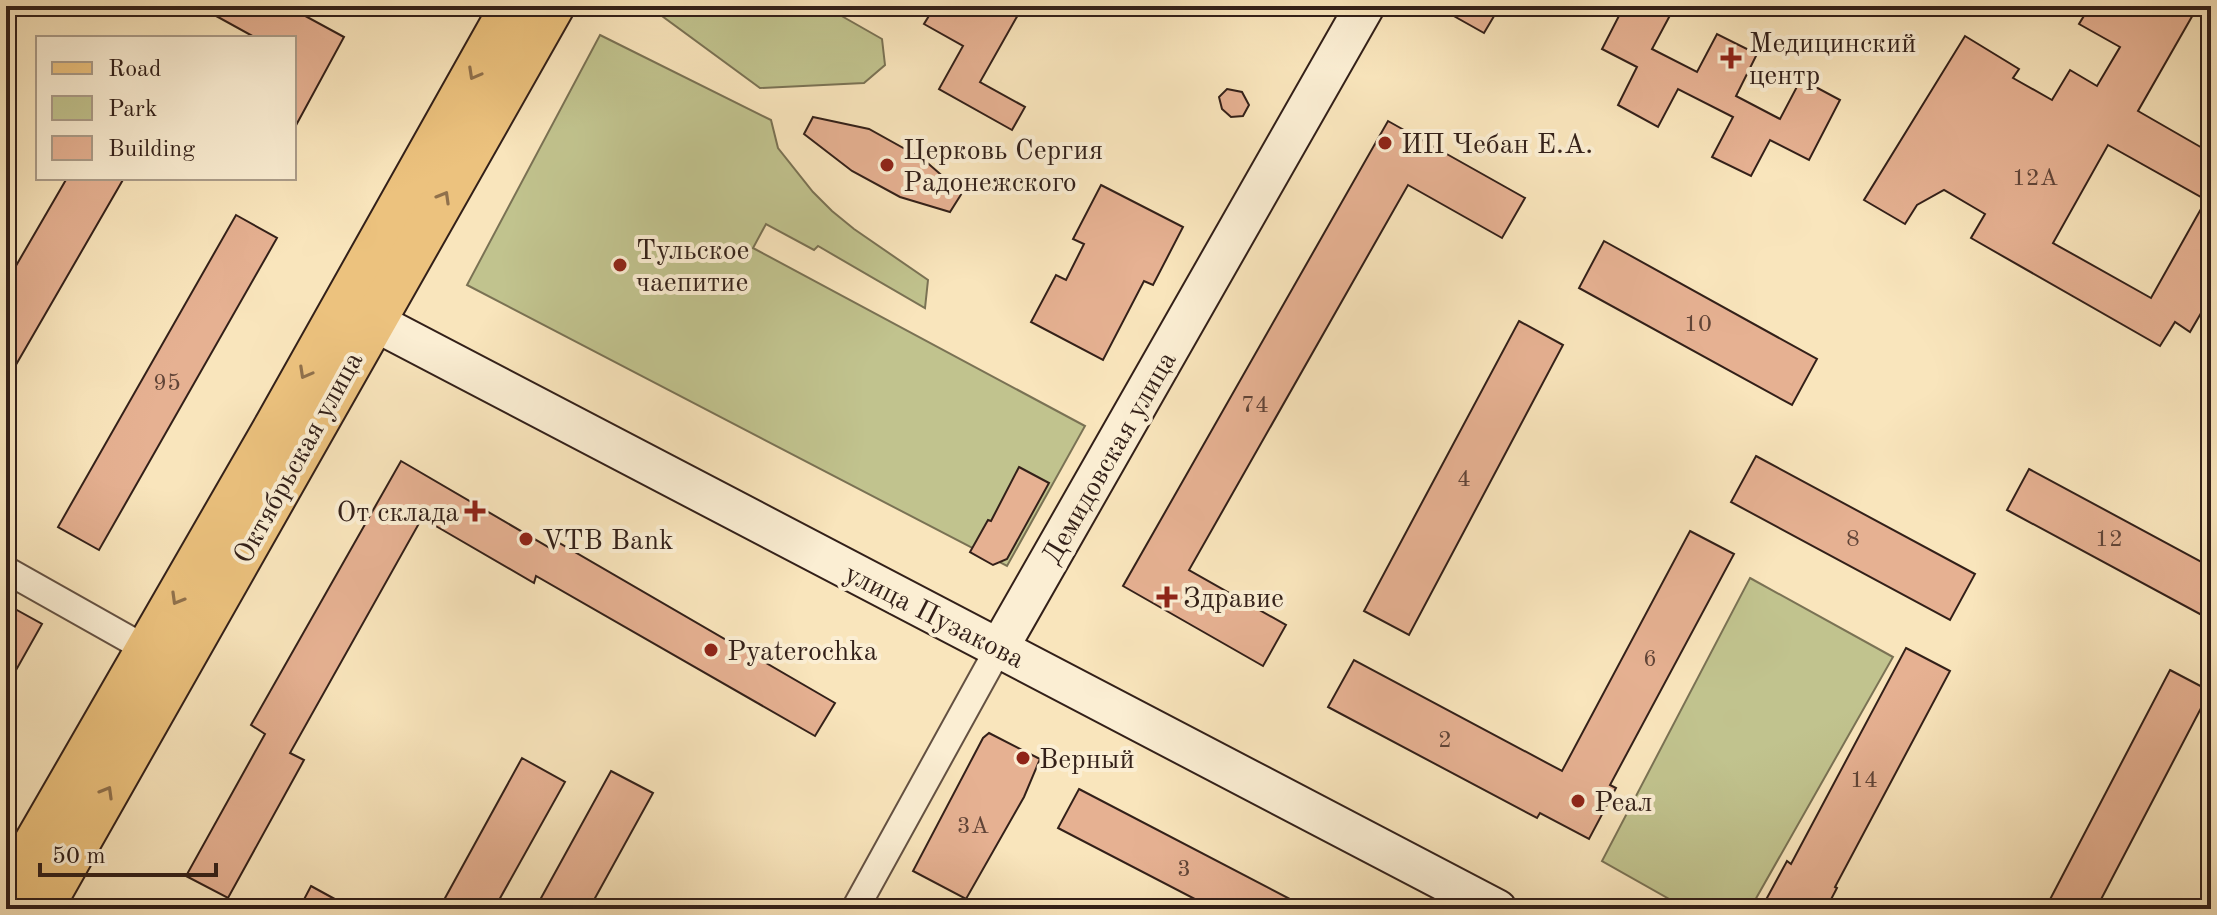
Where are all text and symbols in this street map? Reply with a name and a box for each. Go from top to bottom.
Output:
place label: Медицинский центр [1749,31,1916,91]
legend [36,36,296,180]
marker: Медицинский центр [1720,47,1742,69]
text: Road [108,58,161,82]
one-way arrow [468,65,484,80]
text: Park [108,98,157,122]
place label: ИП Чебан Е.А. [1401,132,1593,160]
marker: ИП Чебан Е.А. [1376,134,1394,152]
text: Building [108,138,195,162]
place label: Церковь Сергия Радонежского [903,138,1103,198]
marker: Церковь Сергия Радонежского [878,156,896,174]
house number: 12А [2012,167,2058,191]
one-way arrow [434,191,450,206]
place label: Тульское чаепитие [636,238,749,298]
marker: Тульское чаепитие [611,256,629,274]
house number: 10 [1684,313,1712,337]
street label: Демидовская улица [1038,347,1183,569]
street label: Октябрьская улица [230,348,369,569]
one-way arrow [300,365,315,379]
house number: 95 [153,372,181,396]
house number: 74 [1241,394,1269,418]
house number: 4 [1457,468,1471,492]
place label: От склада [337,500,459,528]
marker: От склада [466,502,484,520]
place label: VTB Bank [542,528,674,556]
house number: 8 [1846,528,1860,552]
house number: 12 [2095,528,2123,552]
marker: VTB Bank [517,530,535,548]
street label: улица Пузакова [839,560,1028,675]
place label: Здравие [1183,586,1284,614]
marker: Здравие [1158,588,1176,606]
one-way arrow [171,590,187,605]
place label: Pyaterochka [727,639,878,667]
marker: Pyaterochka [702,641,720,659]
house number: 6 [1643,648,1657,672]
house number: 2 [1438,729,1452,753]
place label: Верный [1039,747,1135,775]
marker: Верный [1014,749,1032,767]
house number: 14 [1850,769,1878,793]
one-way arrow [97,787,113,801]
place label: Реал [1594,790,1652,818]
marker: Реал [1569,792,1587,810]
house number: 3А [957,815,989,839]
scale bar [40,827,216,877]
text: 50 m [52,845,106,869]
house number: 3 [1177,858,1191,882]

